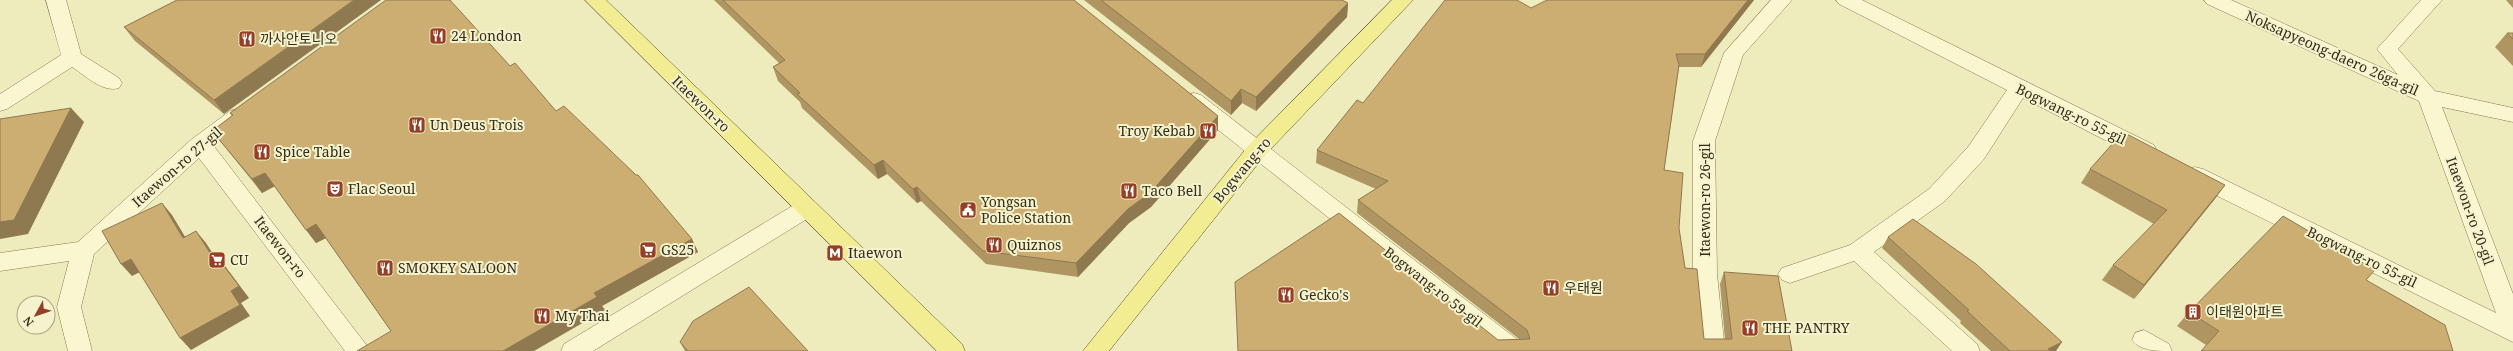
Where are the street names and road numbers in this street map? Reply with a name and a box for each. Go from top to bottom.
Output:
street label: Noksapyeong-daero 26ga-gil [2243,6,2422,100]
street label: Itaewon-ro [668,71,734,136]
street label: Bogwang-ro 55-gil [2013,79,2130,149]
street label: Itaewon-ro 27-gil [128,122,226,211]
street label: Bogwang-ro [1209,133,1275,207]
street label: Itaewon-ro 26-gil [1695,143,1714,257]
street label: Itaewon-ro 20-gil [2442,154,2499,268]
street label: Itaewon-ro [250,212,311,282]
street label: Bogwang-ro 55-gil [2304,222,2421,292]
street label: Bogwang-ro 59-gil [1380,242,1487,332]

